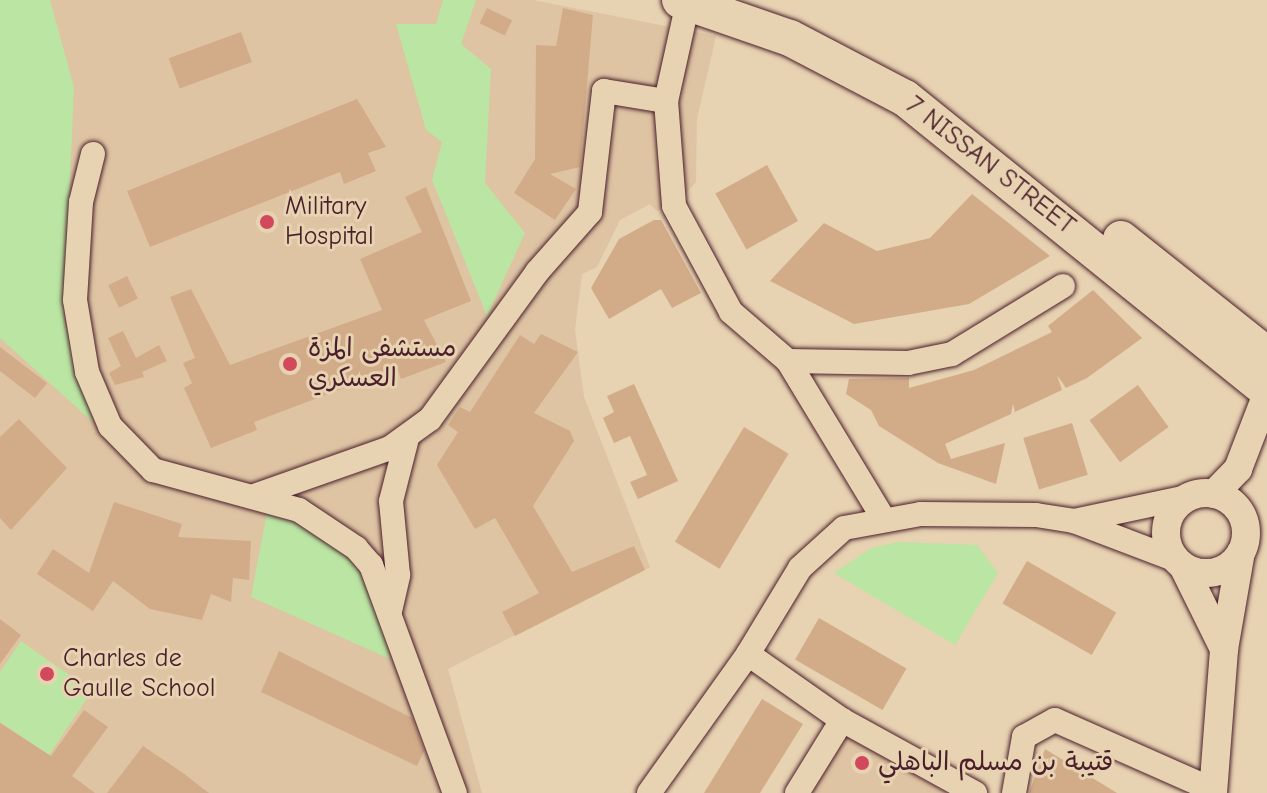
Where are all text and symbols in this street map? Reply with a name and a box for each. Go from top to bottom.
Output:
street label: 7 NISSAN STREET [899,90,1081,242]
place label: Military Hospital [285,191,374,252]
marker: Military Hospital [256,211,278,233]
place label: مستشفى المزة العسكري [308,333,456,394]
marker: مستشفى المزة العسكري [279,353,301,375]
place label: Charles de Gaulle School [63,643,215,704]
marker: Charles de Gaulle School [38,665,56,683]
place label: قتيبة بن مسلم الباهلي [878,747,1113,779]
marker: قتيبة بن مسلم الباهلي [853,754,871,772]

